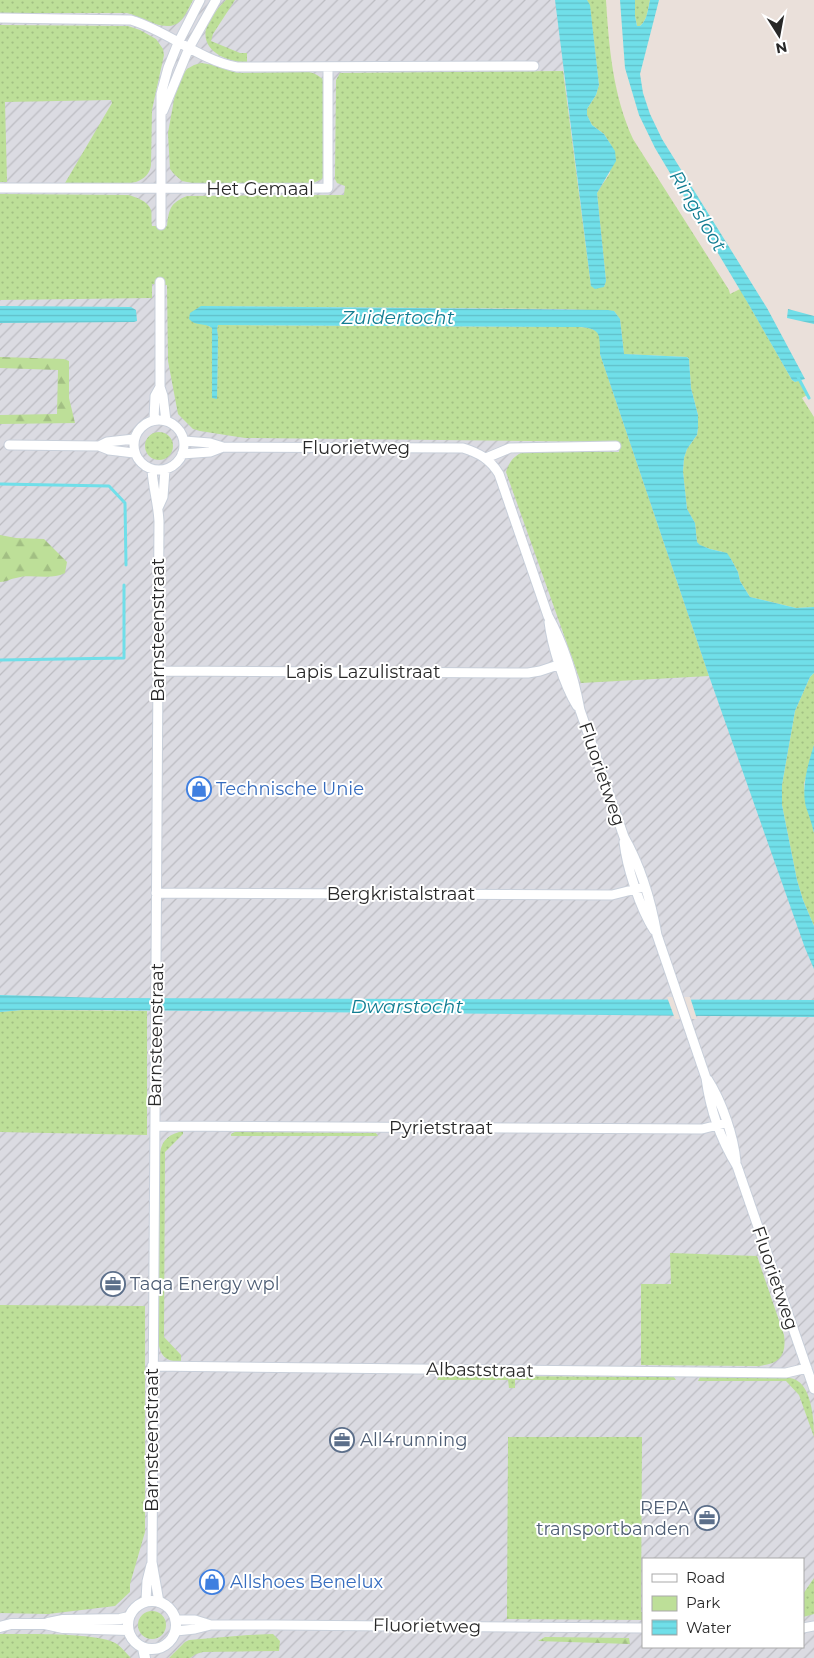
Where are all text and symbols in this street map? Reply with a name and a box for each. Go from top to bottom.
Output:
north arrow [754,10,804,60]
text: N [774,38,789,58]
water label: Ringsloot [665,166,731,256]
street label: Het Gemaal [206,178,314,200]
water label: Zuidertocht [341,306,455,329]
street label: Fluorietweg [302,437,410,459]
street label: Barnsteenstraat [147,558,169,702]
street label: Lapis Lazulistraat [285,661,441,683]
street label: Fluorietweg [574,719,630,829]
shop icon: Technische Unie [186,776,212,802]
place label: Technische Unie [216,778,364,800]
street label: Bergkristalstraat [327,883,475,905]
street label: Barnsteenstraat [144,963,168,1107]
water label: Dwarstocht [351,995,463,1018]
street label: Pyrietstraat [389,1117,493,1139]
street label: Fluorietweg [747,1223,803,1333]
office icon: Taqa Energy wpl [100,1271,126,1297]
place label: Taqa Energy wpl [130,1273,280,1295]
street label: Albaststraat [426,1358,534,1382]
street label: Barnsteenstraat [141,1368,163,1512]
office icon: All4running [329,1427,355,1453]
place label: All4running [360,1429,467,1451]
place label: REPA transportbanden [536,1497,690,1540]
office icon: REPA transportbanden [694,1505,720,1531]
legend [642,1558,804,1648]
text: Road [686,1568,725,1587]
shop icon: Allshoes Benelux [199,1569,225,1595]
place label: Allshoes Benelux [230,1571,384,1593]
text: Park [686,1593,720,1612]
street label: Fluorietweg [373,1614,481,1638]
text: Water [686,1618,732,1637]

